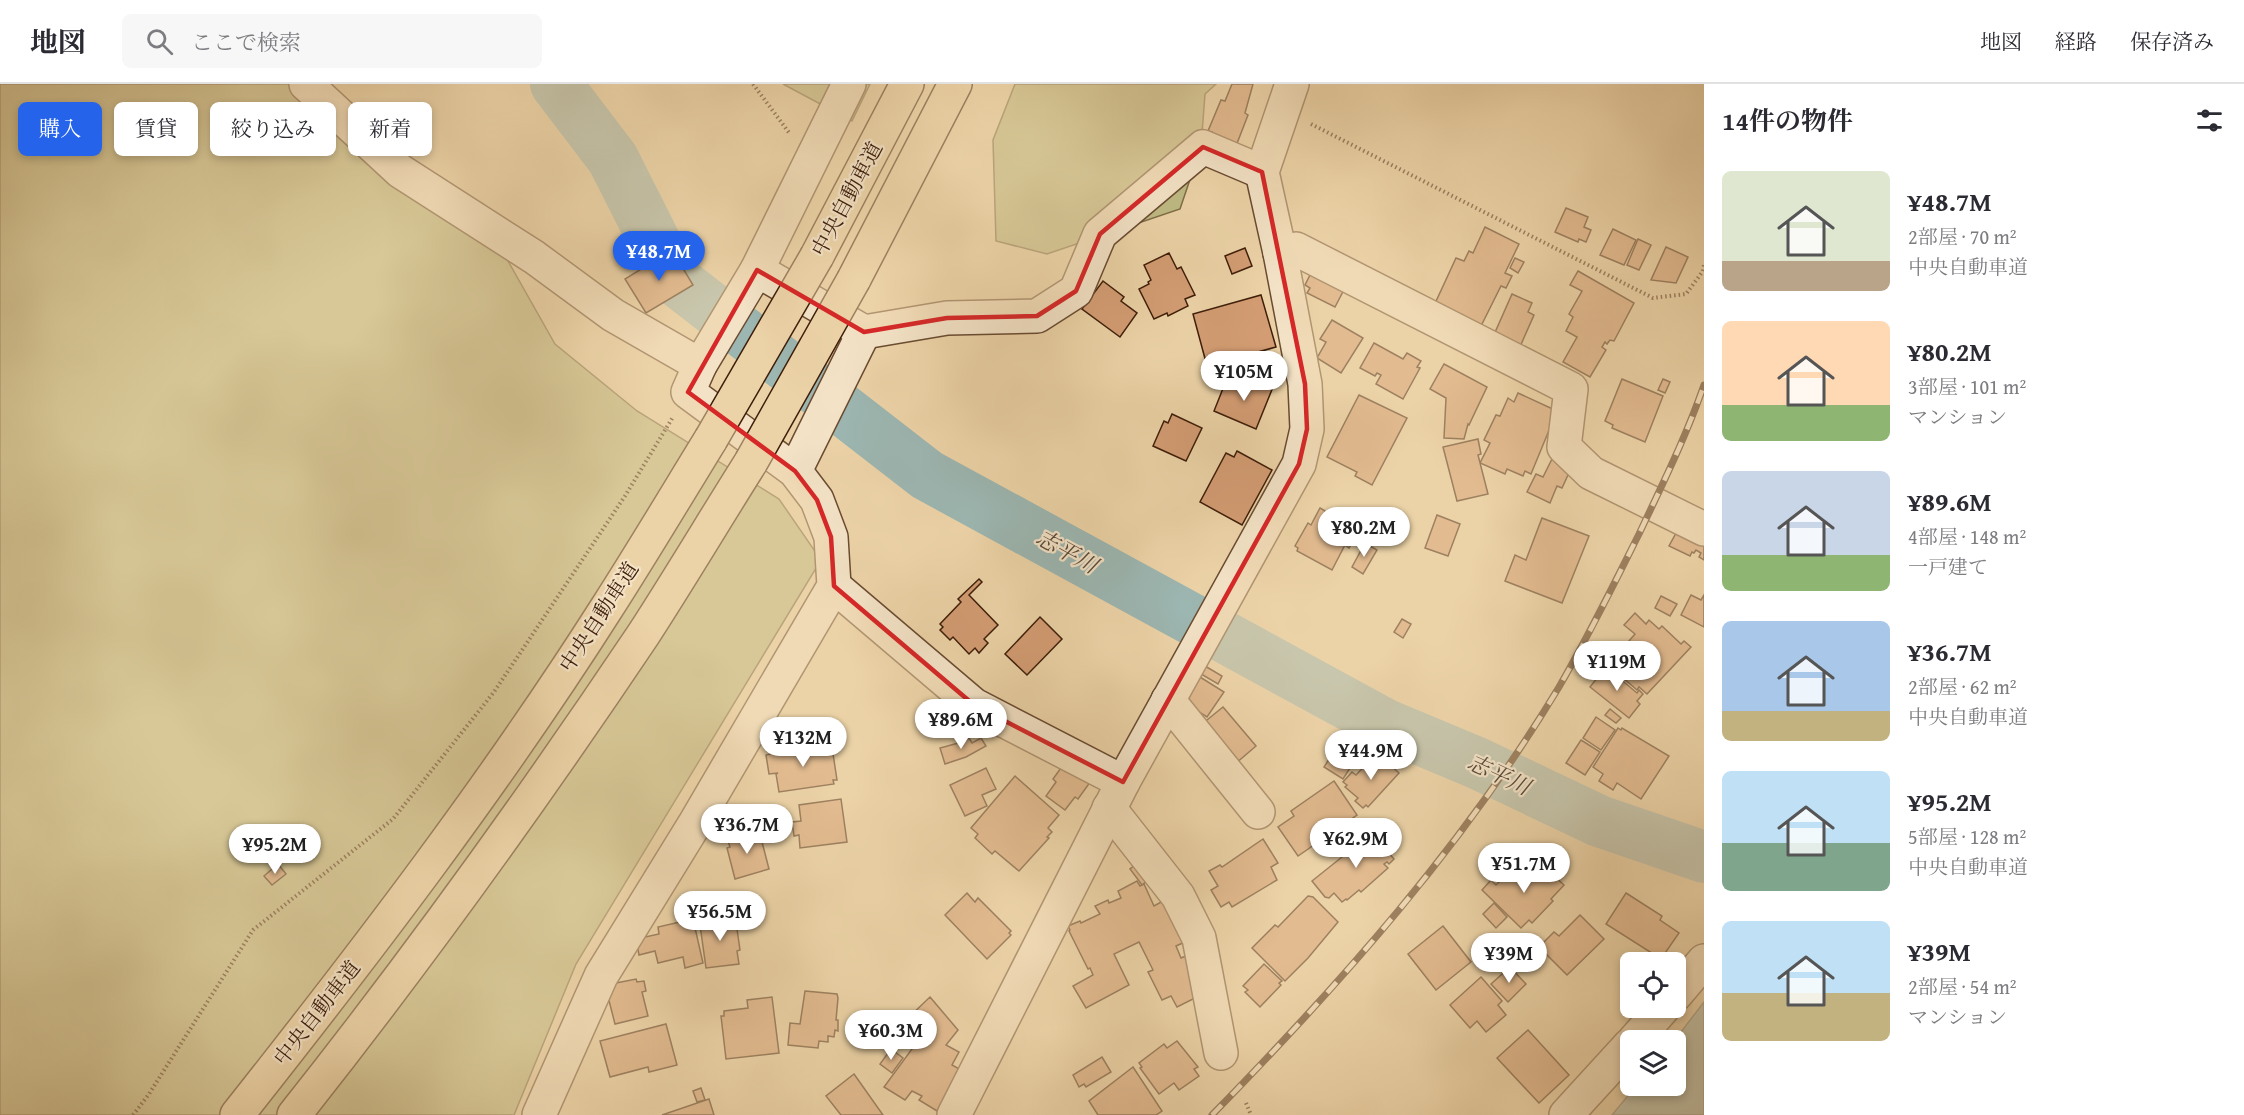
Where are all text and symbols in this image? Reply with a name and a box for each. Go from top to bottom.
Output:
search box [122,14,542,68]
text: 地図 [30,21,86,62]
icon: search [143,25,176,58]
text: ここで検索 [191,26,301,58]
text: 地図 [1980,26,2022,57]
text: 経路 [2055,26,2097,57]
text: 保存済み [2130,26,2214,57]
text: 14件の物件 [1722,101,1853,140]
chip: 購入 [18,102,102,156]
chip: 賃貸 [114,102,198,156]
chip: 絞り込み [210,102,336,156]
chip: 新着 [348,102,432,156]
icon: filters [2193,104,2226,137]
street label: 中央自動車道 [803,136,890,262]
text: ¥48.7M [1908,182,1992,221]
icon: home [1770,195,1842,267]
text: 2部屋 · 70 m² [1908,222,2017,251]
pin: ¥48.7M [610,231,708,282]
text: ¥48.7M [627,236,691,265]
text: 中央自動車道 [1908,252,2028,281]
text: ¥80.2M [1908,332,1992,371]
icon: home [1770,345,1842,417]
pin: ¥105M [1202,351,1286,402]
text: ¥105M [1215,356,1273,385]
text: 3部屋 · 101 m² [1908,372,2026,401]
text: マンション [1908,402,2007,431]
text: ¥89.6M [1908,482,1992,521]
icon: home [1770,495,1842,567]
pin: ¥80.2M [1315,507,1413,558]
text: ¥80.2M [1332,512,1396,541]
water label: 志平川 [1030,521,1105,582]
text: 4部屋 · 148 m² [1908,522,2026,551]
text: 一戸建て [1908,552,1988,581]
street label: 中央自動車道 [551,555,646,678]
text: ¥36.7M [1908,632,1992,671]
pin: ¥119M [1575,641,1659,692]
icon: home [1770,645,1842,717]
text: ¥119M [1588,646,1646,675]
text: 2部屋 · 62 m² [1908,672,2017,701]
pin: ¥89.6M [912,699,1010,750]
text: 中央自動車道 [1908,702,2028,731]
text: ¥89.6M [929,704,993,733]
pin: ¥132M [761,717,845,768]
text: ¥132M [774,722,832,751]
pin: ¥44.9M [1322,730,1420,781]
text: ¥44.9M [1339,735,1403,764]
water label: 志平川 [1462,746,1537,803]
text: ¥95.2M [1908,782,1992,821]
icon: home [1770,795,1842,867]
pin: ¥36.7M [698,804,796,855]
text: ¥36.7M [715,809,779,838]
pin: ¥62.9M [1307,818,1405,869]
text: 5部屋 · 128 m² [1908,822,2026,851]
text: ¥62.9M [1324,823,1388,852]
pin: ¥95.2M [226,824,324,875]
text: ¥95.2M [243,829,307,858]
pin: ¥51.7M [1475,843,1573,894]
text: ¥51.7M [1492,848,1556,877]
text: 中央自動車道 [1908,852,2028,881]
pin: ¥56.5M [671,891,769,942]
text: ¥56.5M [688,896,752,925]
text: ¥39M [1908,932,1971,971]
pin: ¥39M [1473,933,1545,984]
text: ¥39M [1485,938,1533,967]
icon: home [1770,945,1842,1017]
map controls [1620,952,1686,1096]
button: locate [1620,952,1686,1018]
street label: 中央自動車道 [266,954,368,1072]
text: 2部屋 · 54 m² [1908,972,2017,1001]
text: マンション [1908,1002,2007,1031]
pin: ¥60.3M [842,1010,940,1061]
text: ¥60.3M [859,1015,923,1044]
button: layers [1620,1030,1686,1096]

